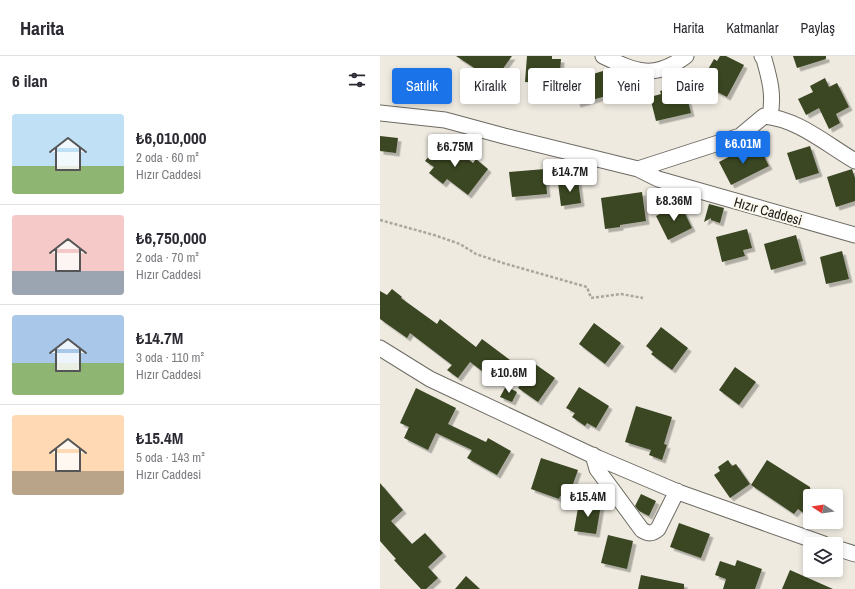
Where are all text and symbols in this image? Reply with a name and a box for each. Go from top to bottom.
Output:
text: Harita [20,15,64,41]
text: Harita [673,19,704,37]
text: Katmanlar [726,19,779,37]
text: Paylaş [801,19,835,37]
chip: Satılık [392,68,452,104]
chip: Kiralık [460,68,520,104]
chip: Filtreler [528,68,595,104]
chip: Yeni [603,68,654,104]
chip: Daire [662,68,718,104]
text: 6 ilan [12,69,48,92]
icon: filters [346,69,368,91]
text: ₺6,010,000 [136,126,207,149]
icon: home [44,130,92,178]
pin: ₺6.01M [710,131,776,165]
pin: ₺6.75M [422,134,488,168]
text: ₺6.01M [725,135,761,152]
text: ₺6.75M [437,138,473,155]
text: 2 oda · 60 m² [136,149,199,166]
pin: ₺14.7M [537,159,603,193]
text: ₺14.7M [552,163,588,180]
text: Hızır Caddesi [136,166,201,183]
pin: ₺8.36M [641,188,707,222]
text: ₺8.36M [656,192,692,209]
street label: Hızır Caddesi [732,193,804,229]
text: ₺6,750,000 [136,226,207,249]
icon: home [44,231,92,279]
text: 2 oda · 70 m² [136,249,199,266]
text: Hızır Caddesi [136,266,201,283]
text: ₺14.7M [136,326,183,349]
icon: home [44,331,92,379]
text: 3 oda · 110 m² [136,349,204,366]
pin: ₺10.6M [476,360,542,394]
text: ₺10.6M [491,364,527,381]
text: Hızır Caddesi [136,366,201,383]
text: ₺15.4M [136,426,183,449]
icon: home [44,431,92,479]
text: 5 oda · 143 m² [136,449,205,466]
text: Hızır Caddesi [136,466,201,483]
pin: ₺15.4M [555,484,621,518]
text: ₺15.4M [570,488,606,505]
north arrow [803,489,843,529]
map controls [803,489,843,577]
button: layers [803,537,843,577]

